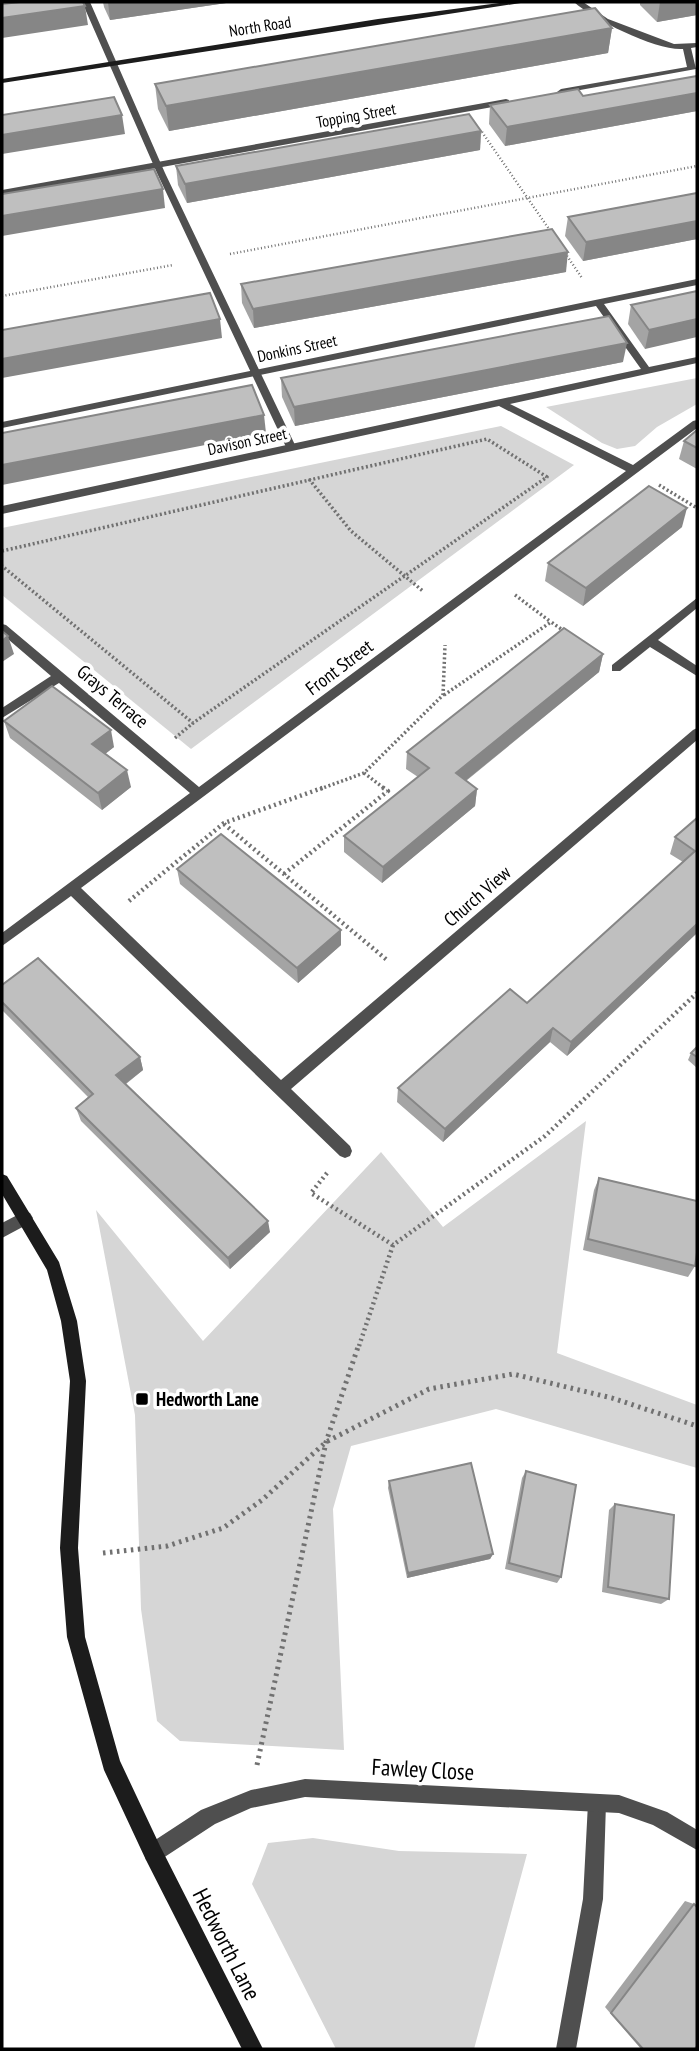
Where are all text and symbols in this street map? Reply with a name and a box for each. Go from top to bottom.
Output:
street label: North Road [228,11,292,41]
street label: Topping Street [315,98,398,132]
street label: Donkins Street [255,330,339,366]
street label: Davison Street [206,423,289,459]
street label: Front Street [301,633,378,700]
street label: Grays Terrace [72,659,154,733]
street label: Church View [439,860,516,932]
place label: Hedworth Lane [156,1387,259,1411]
marker: Hedworth Lane [134,1391,150,1407]
street label: Fawley Close [371,1752,475,1786]
street label: Hedworth Lane [187,1883,267,2005]

